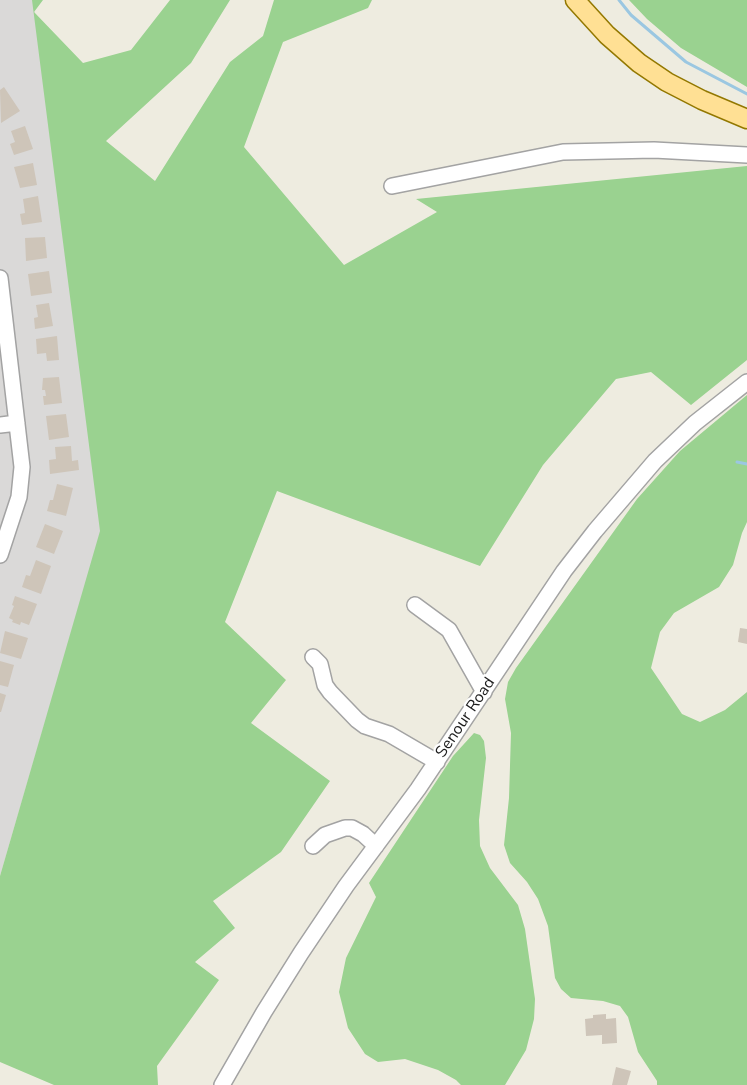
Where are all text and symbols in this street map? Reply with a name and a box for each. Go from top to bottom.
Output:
street label: Senour Road [432,674,500,762]

